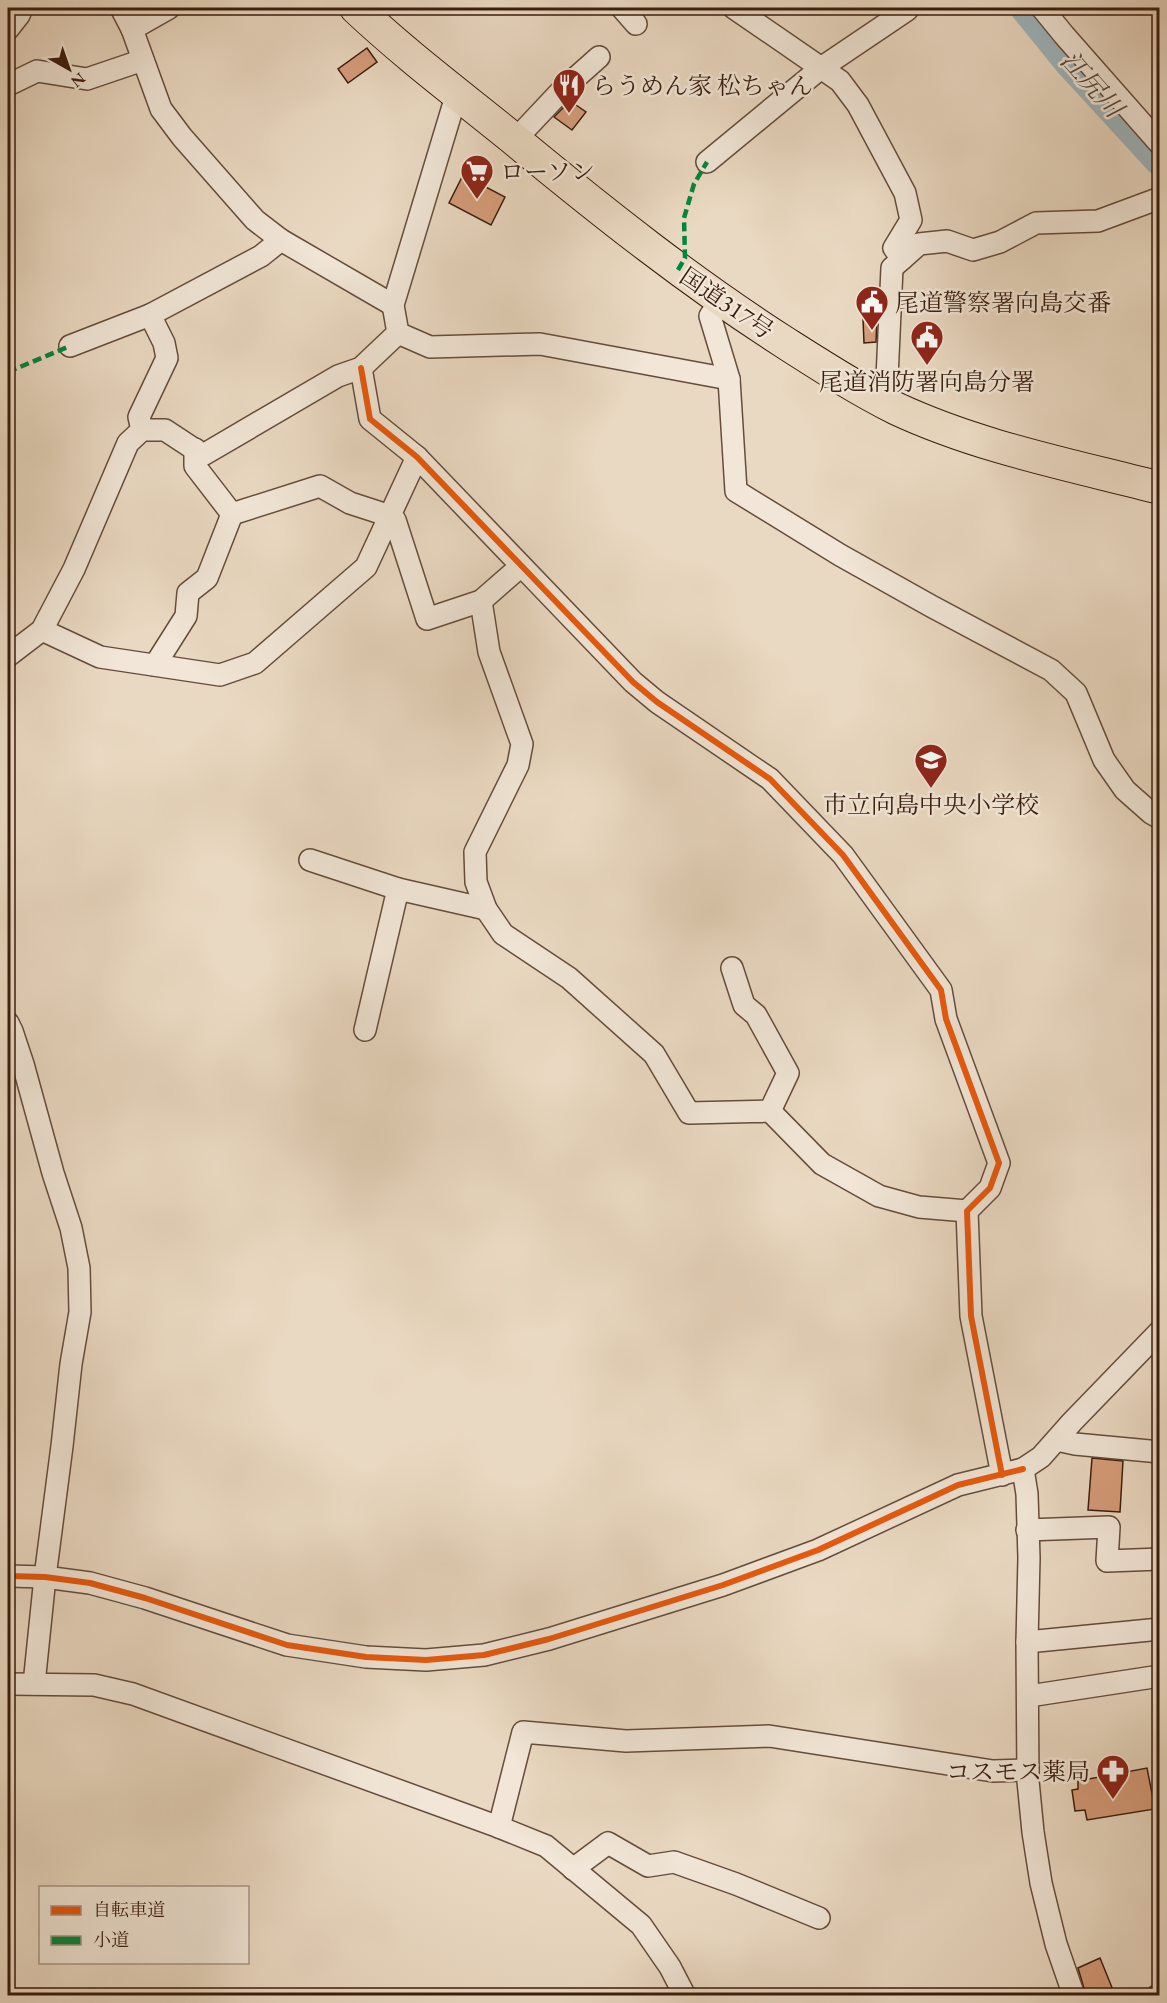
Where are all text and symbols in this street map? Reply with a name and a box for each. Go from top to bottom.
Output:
north arrow [39,39,99,99]
water label: 江尻川 [1053,44,1133,127]
restaurant icon: らうめん家 松ちゃん [551,67,587,114]
text: N [67,68,90,92]
place label: らうめん家 松ちゃん [592,70,813,101]
supermarket icon: ローソン [459,153,495,200]
place label: ローソン [500,156,595,187]
street label: 国道317号 [674,260,780,346]
public building icon: 尾道警察署向島交番 [854,284,890,331]
place label: 尾道警察署向島交番 [895,287,1111,318]
public building icon: 尾道消防署向島分署 [909,319,945,366]
place label: 尾道消防署向島分署 [819,366,1035,397]
school or university icon: 市立向島中央小学校 [913,742,949,789]
place label: 市立向島中央小学校 [823,789,1039,820]
pharmacy icon: コスモス薬局 [1095,1753,1131,1800]
place label: コスモス薬局 [946,1756,1090,1787]
legend [39,1886,249,1964]
text: 自転車道 [93,1898,165,1921]
text: 小道 [93,1928,129,1951]

